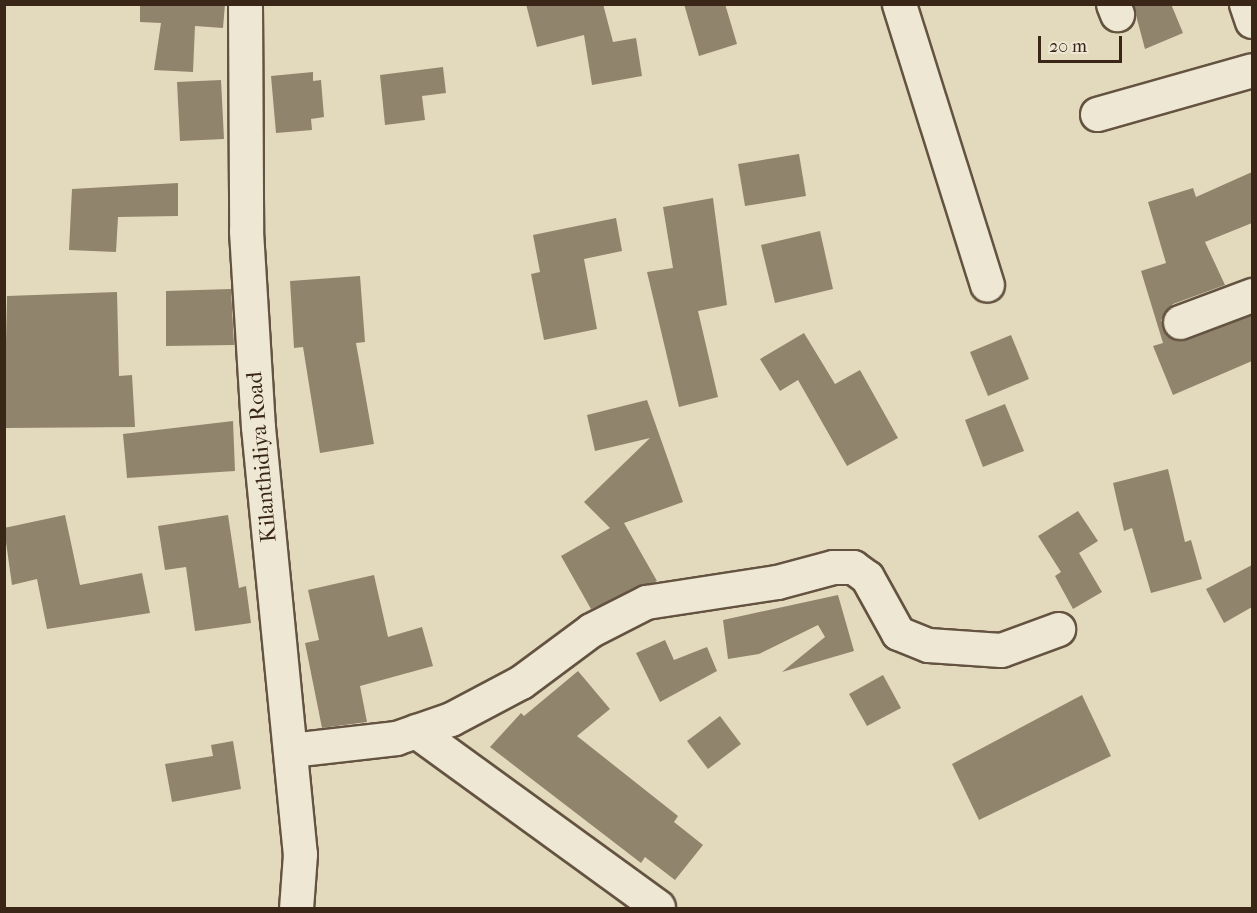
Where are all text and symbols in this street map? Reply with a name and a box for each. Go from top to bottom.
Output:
scale bar [1041,24,1125,62]
text: 20 m [1049,36,1087,57]
street label: Kilanthidiya Road [241,370,283,544]

